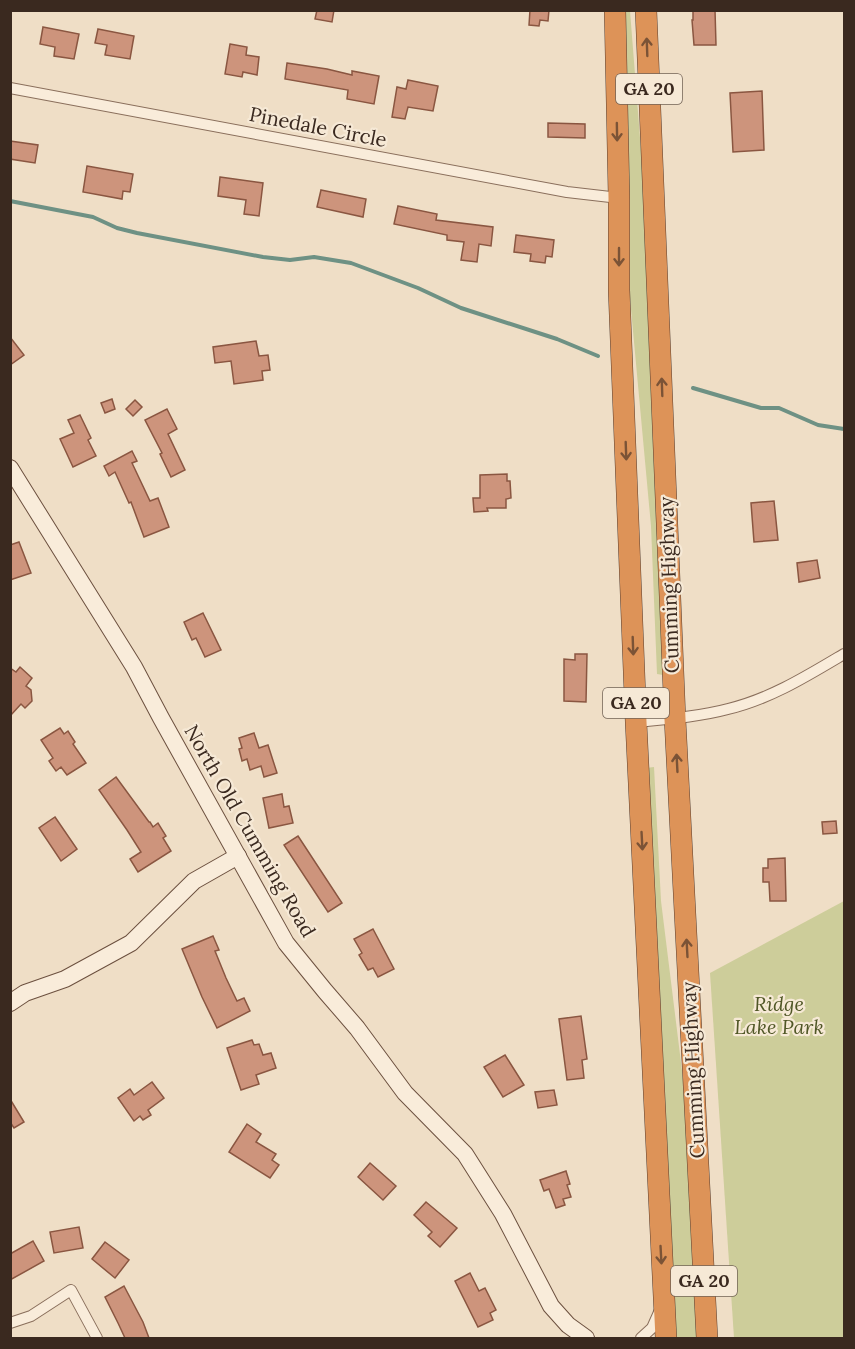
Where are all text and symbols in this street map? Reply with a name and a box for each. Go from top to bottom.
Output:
one-way arrow [642,37,653,57]
road number: GA 20 [616,74,682,104]
street label: Pinedale Circle [247,101,389,152]
one-way arrow [611,121,623,141]
one-way arrow [613,246,625,266]
one-way arrow [656,378,667,398]
one-way arrow [621,441,632,461]
street label: Cumming Highway [653,496,684,674]
one-way arrow [628,636,639,656]
road number: GA 20 [603,688,669,718]
street label: North Old Cumming Road [179,720,322,941]
one-way arrow [672,754,683,774]
one-way arrow [636,831,647,851]
one-way arrow [681,938,692,958]
street label: Cumming Highway [675,981,710,1159]
park label: Ridge Lake Park [734,991,824,1039]
one-way arrow [656,1244,667,1264]
road number: GA 20 [671,1266,737,1296]

